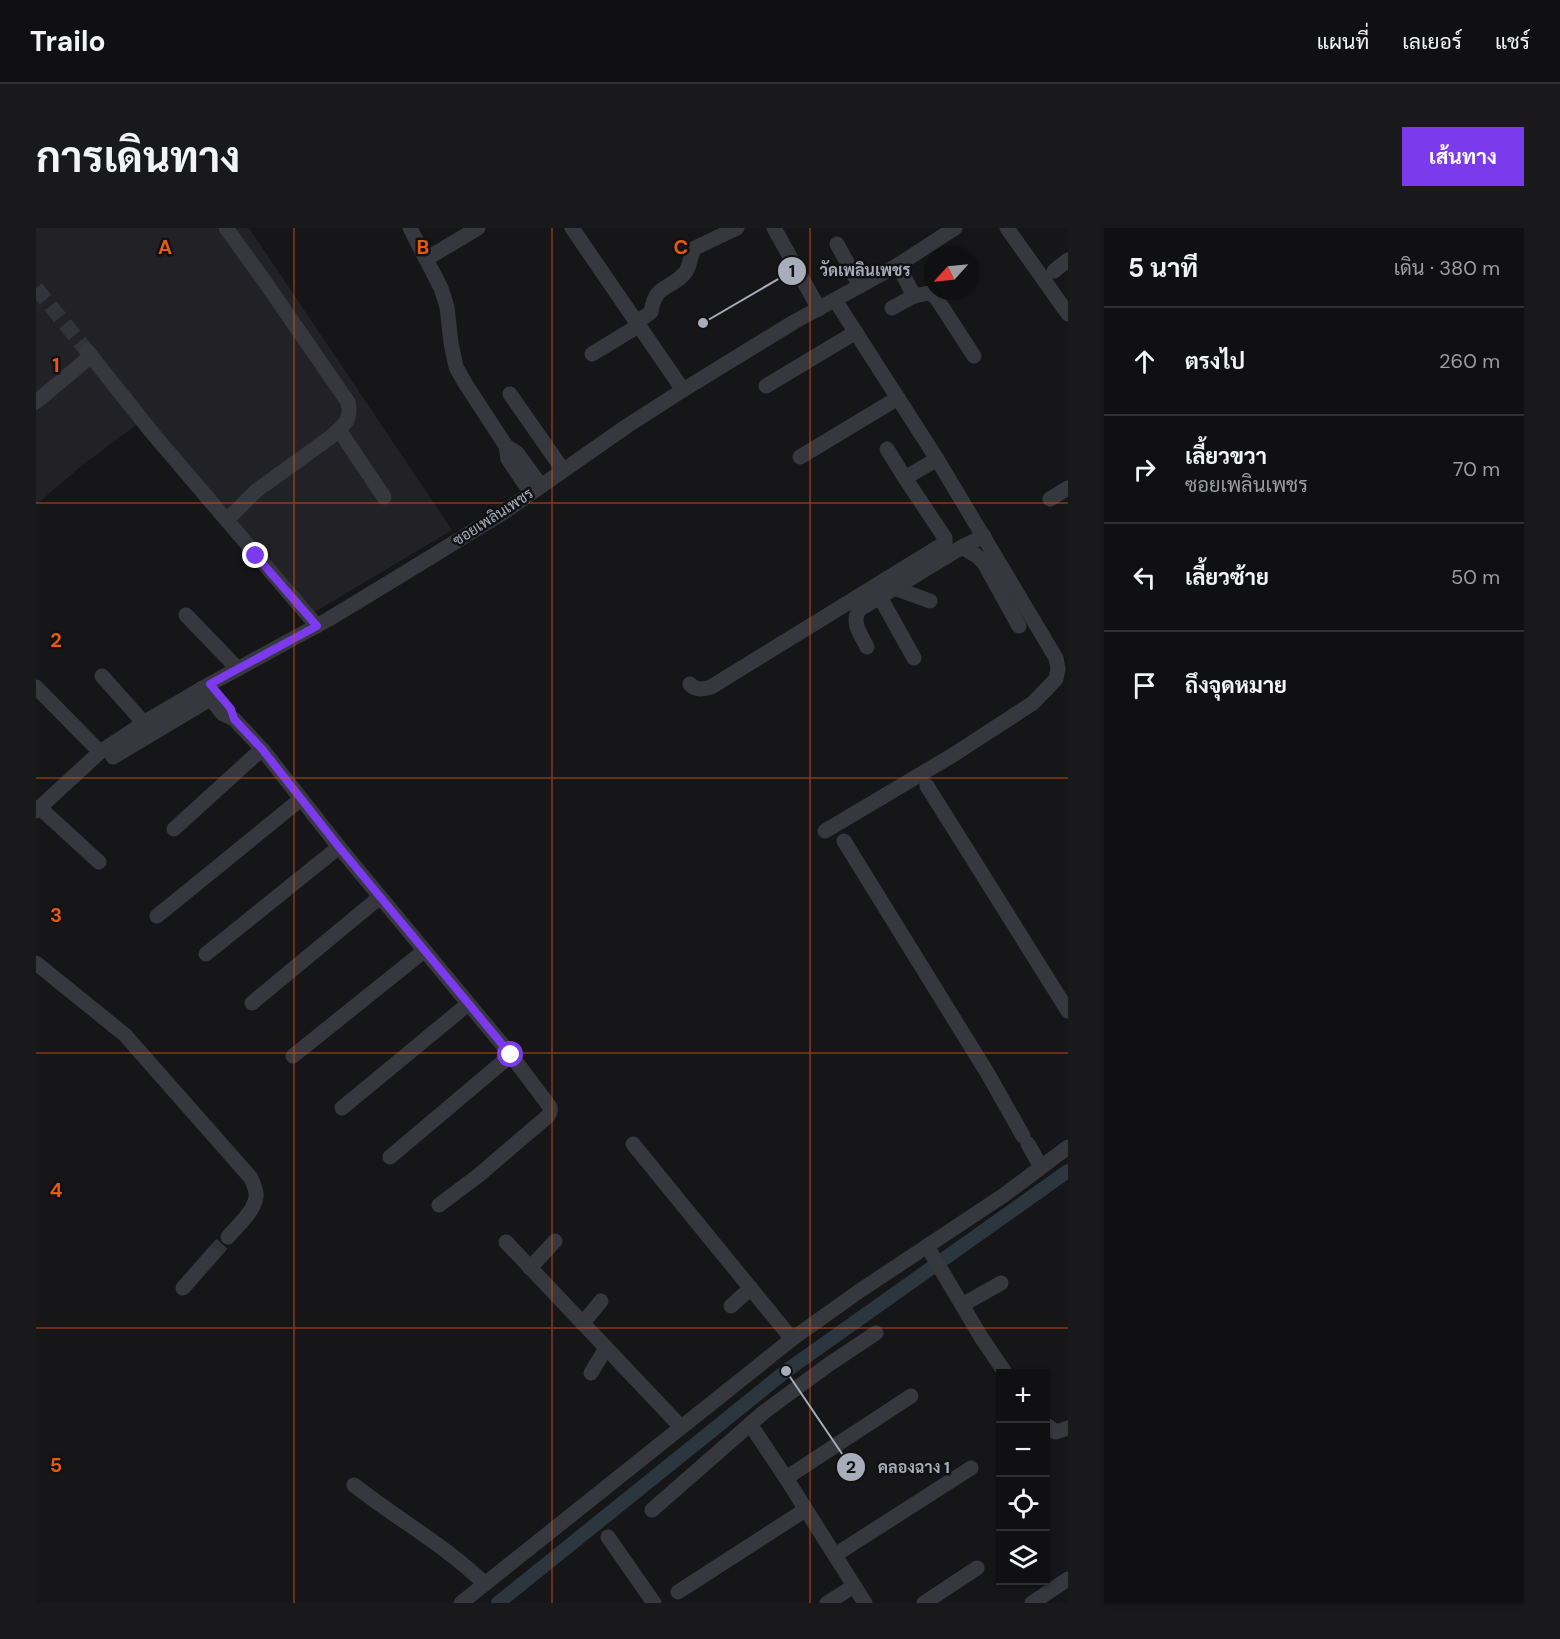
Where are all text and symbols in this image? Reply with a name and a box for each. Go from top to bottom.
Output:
text: Trailo [30,23,106,60]
text: แผนที่ [1317,28,1369,56]
text: เลเยอร์ [1402,28,1462,56]
text: แชร์ [1495,28,1530,56]
button: เส้นทาง [1402,127,1524,186]
text: การเดินทาง [36,130,240,185]
text: A [158,234,172,260]
text: B [417,234,429,260]
text: C [674,234,688,260]
north arrow [924,246,978,300]
text: 5 นาที [1128,251,1198,285]
callout: วัดเพลินเพชร [777,254,922,288]
text: เดิน · 380 m [1394,255,1500,281]
text: 1 [789,259,795,283]
text: วัดเพลินเพชร [820,260,910,281]
icon: ahead [1128,345,1161,378]
text: ตรงไป [1185,347,1245,376]
text: 260 m [1439,348,1500,374]
text: 1 [52,352,60,378]
text: เลี้ยวขวา [1185,442,1267,471]
icon: right [1128,453,1161,486]
text: 70 m [1453,456,1500,482]
text: ซอยเพลินเพชร [1185,472,1308,498]
street label: ซอยเพลินเพชร [449,484,537,550]
route end [242,542,268,568]
icon: left [1128,561,1161,594]
text: เลี้ยวซ้าย [1185,563,1269,592]
text: 50 m [1451,564,1500,590]
text: 2 [50,627,62,653]
icon: arrive [1128,669,1161,702]
text: ถึงจุดหมาย [1185,671,1287,700]
text: 3 [50,902,62,928]
route start [497,1041,523,1067]
text: 4 [50,1177,63,1203]
map controls [996,1369,1050,1585]
button: + [996,1369,1050,1423]
button: − [996,1423,1050,1477]
callout: คลองฉาง 1 [836,1450,962,1484]
text: 5 [50,1452,62,1478]
text: 2 [846,1455,856,1479]
text: คลองฉาง 1 [878,1457,950,1478]
button: locate [996,1477,1050,1531]
button: layers [996,1531,1050,1585]

